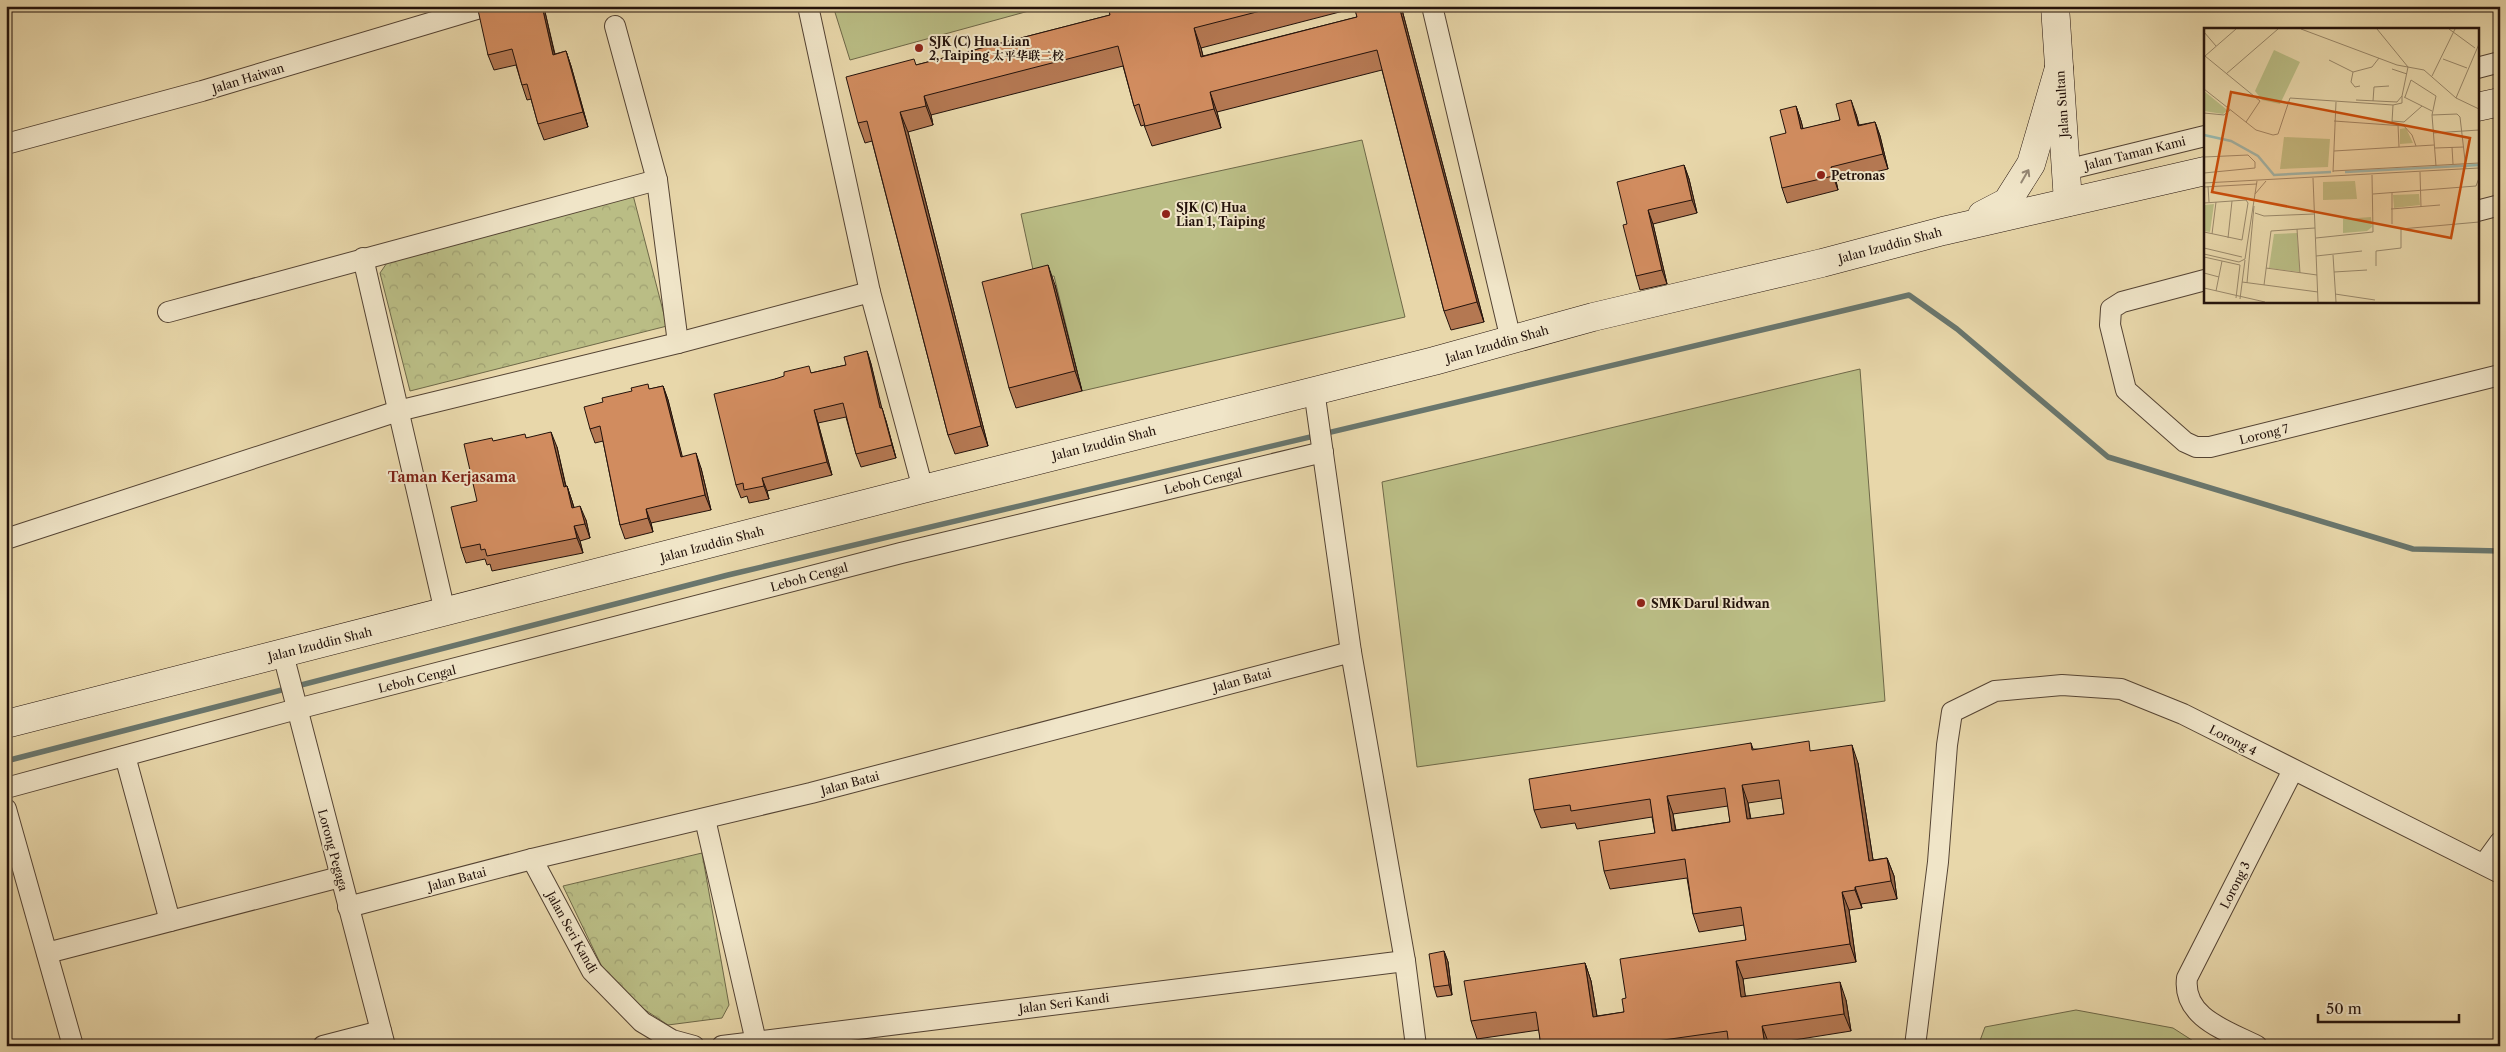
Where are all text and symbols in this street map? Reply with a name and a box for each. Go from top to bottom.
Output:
inset map [2204,28,2478,302]
place label: SJK (C) Hua Lian 2, Taiping 太平华联二校 [929,34,1064,63]
marker: SJK (C) Hua Lian 2, Taiping 太平华联二校 [913,42,925,54]
street label: Jalan Haiwan [208,60,286,97]
street label: Jalan Sultan [2052,69,2072,140]
street label: Jalan Taman Kami [2081,133,2187,173]
place label: Petronas [1831,168,1885,183]
marker: Petronas [1815,169,1827,181]
one-way arrow [2020,170,2030,184]
place label: SJK (C) Hua Lian 1, Taiping [1176,200,1266,229]
marker: SJK (C) Hua Lian 1, Taiping [1160,208,1172,220]
street label: Jalan Izuddin Shah [1835,224,1944,267]
street label: Jalan Izuddin Shah [1442,322,1551,366]
street label: Lorong 7 [2238,421,2290,447]
street label: Jalan Izuddin Shah [1049,423,1158,464]
street label: Leboh Cengal [1163,465,1244,497]
district label: Taman Kerjasama [388,468,517,486]
street label: Jalan Izuddin Shah [657,523,766,566]
street label: Leboh Cengal [769,559,850,595]
place label: SMK Darul Ridwan [1651,596,1771,611]
marker: SMK Darul Ridwan [1635,597,1647,609]
street label: Jalan Izuddin Shah [265,624,374,665]
street label: Leboh Cengal [377,662,458,696]
street label: Jalan Batai [1209,665,1273,696]
street label: Lorong 4 [2207,722,2259,758]
street label: Jalan Batai [817,768,881,799]
street label: Lorong Pegaga [315,807,351,893]
street label: Lorong 3 [2217,859,2253,911]
street label: Jalan Batai [424,864,488,895]
street label: Jalan Seri Kandi [542,887,601,976]
street label: Jalan Seri Kandi [1016,990,1110,1016]
scale bar [2318,992,2460,1024]
text: 50 m [2326,999,2362,1018]

